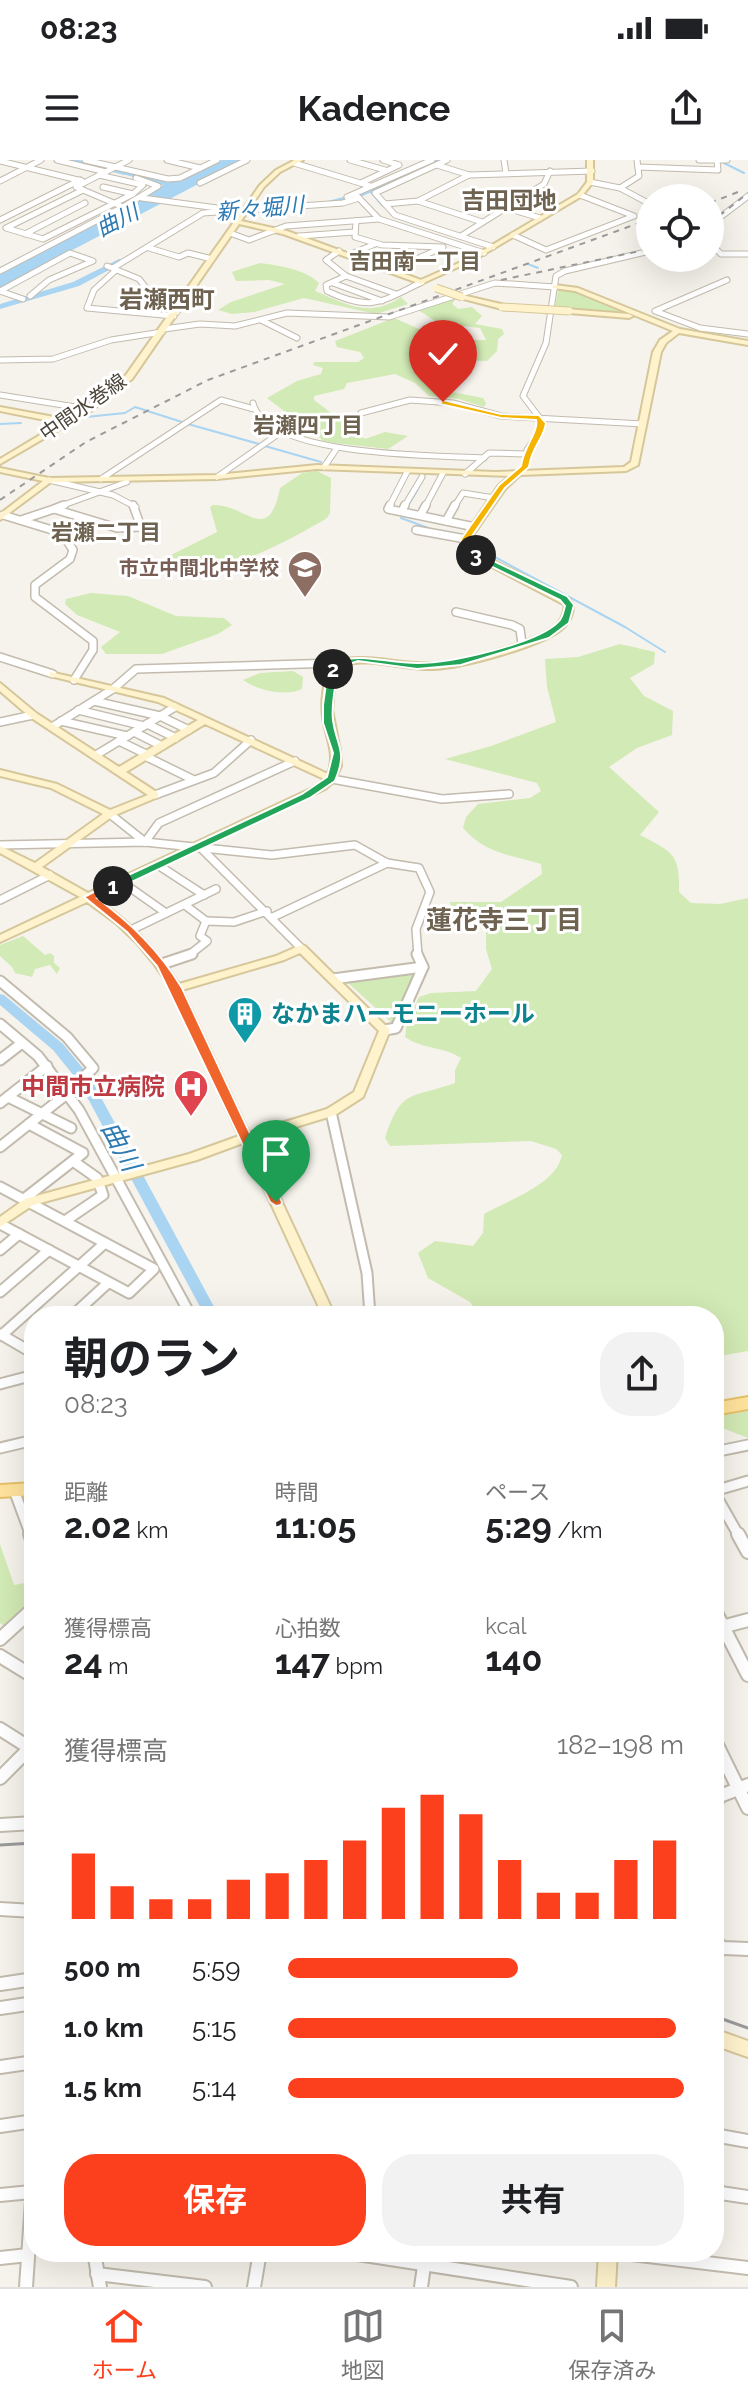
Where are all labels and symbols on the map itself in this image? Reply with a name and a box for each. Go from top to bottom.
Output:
district label: 吉田団地 [461,186,557,215]
water label: 新々堀川 [215,191,307,225]
water label: 曲川 [91,198,144,242]
district label: 吉田南一丁目 [349,248,481,274]
district label: 岩瀬西町 [119,285,215,314]
pin [409,320,477,402]
street label: 中間水巻線 [35,368,131,446]
district label: 岩瀬四丁目 [253,412,363,438]
district label: 岩瀬二丁目 [51,519,161,545]
pin: 3 [456,535,496,575]
school or university icon: 市立中間北中学校 [286,549,324,599]
place label: 市立中間北中学校 [119,556,279,580]
pin: 2 [313,649,353,689]
pin: 1 [93,866,133,906]
district label: 蓮花寺三丁目 [426,905,582,935]
building icon: なかまハーモニーホール [226,995,264,1045]
place label: なかまハーモニーホール [271,999,535,1028]
hospital icon: 中間市立病院 [172,1068,210,1118]
place label: 中間市立病院 [21,1072,165,1101]
water label: 曲川 [96,1116,148,1179]
pin [242,1120,310,1202]

